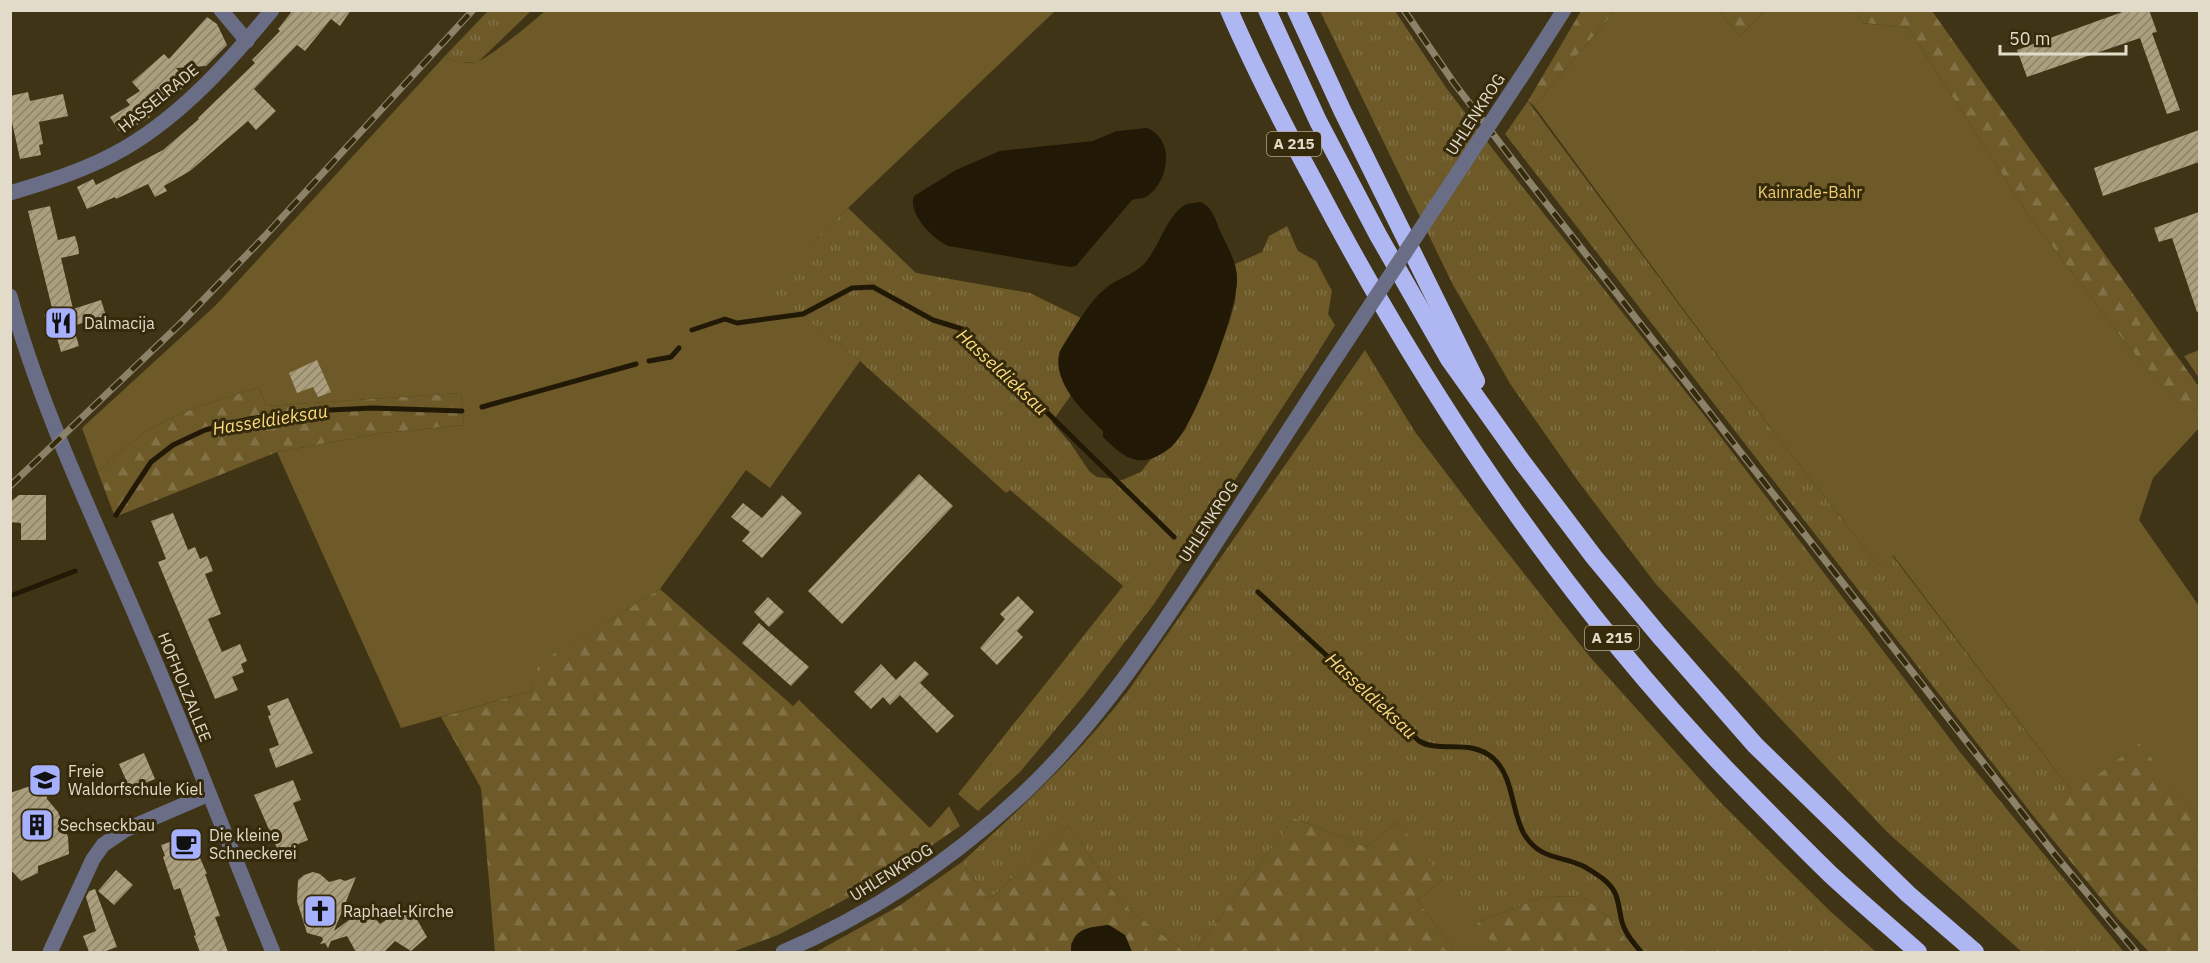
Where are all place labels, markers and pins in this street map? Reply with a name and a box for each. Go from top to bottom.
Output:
restaurant icon: Dalmacija [43,305,79,341]
place label: Dalmacija [84,313,155,333]
place label: Freie Waldorfschule Kiel [68,761,203,799]
school or university icon: Freie Waldorfschule Kiel [27,762,63,798]
building icon: Sechseckbau [19,807,55,843]
place label: Sechseckbau [60,815,155,835]
place label: Die kleine Schneckerei [209,825,297,863]
cafe icon: Die kleine Schneckerei [168,826,204,862]
church icon: Raphael-Kirche [302,893,338,929]
place label: Raphael-Kirche [343,901,454,921]

